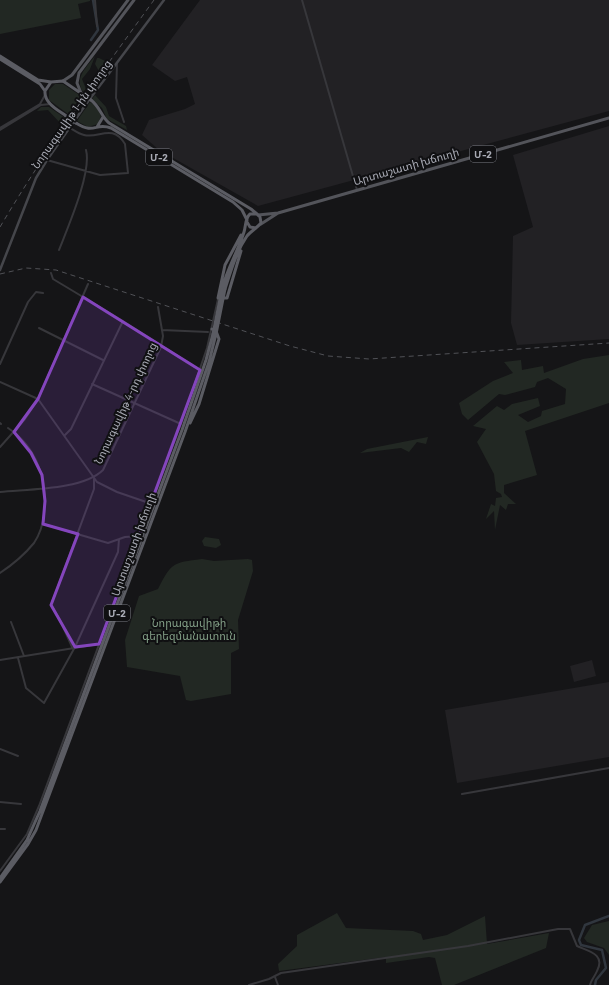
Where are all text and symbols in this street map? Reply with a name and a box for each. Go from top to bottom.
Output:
street label: Նորագավիթ 1-ին փողոց [28,57,114,172]
street label: Արտաշատի խճուղի [352,145,461,188]
road number: Մ-2 [470,146,496,162]
road number: Մ-2 [146,149,172,165]
street label: Նորագավիթ 4-րդ փողոց [91,340,160,466]
street label: Արտաշատի խճուղի [108,490,159,598]
road number: Մ-2 [104,605,130,621]
park label: Նորագավիթի գերեզմանատուն [142,616,236,643]

